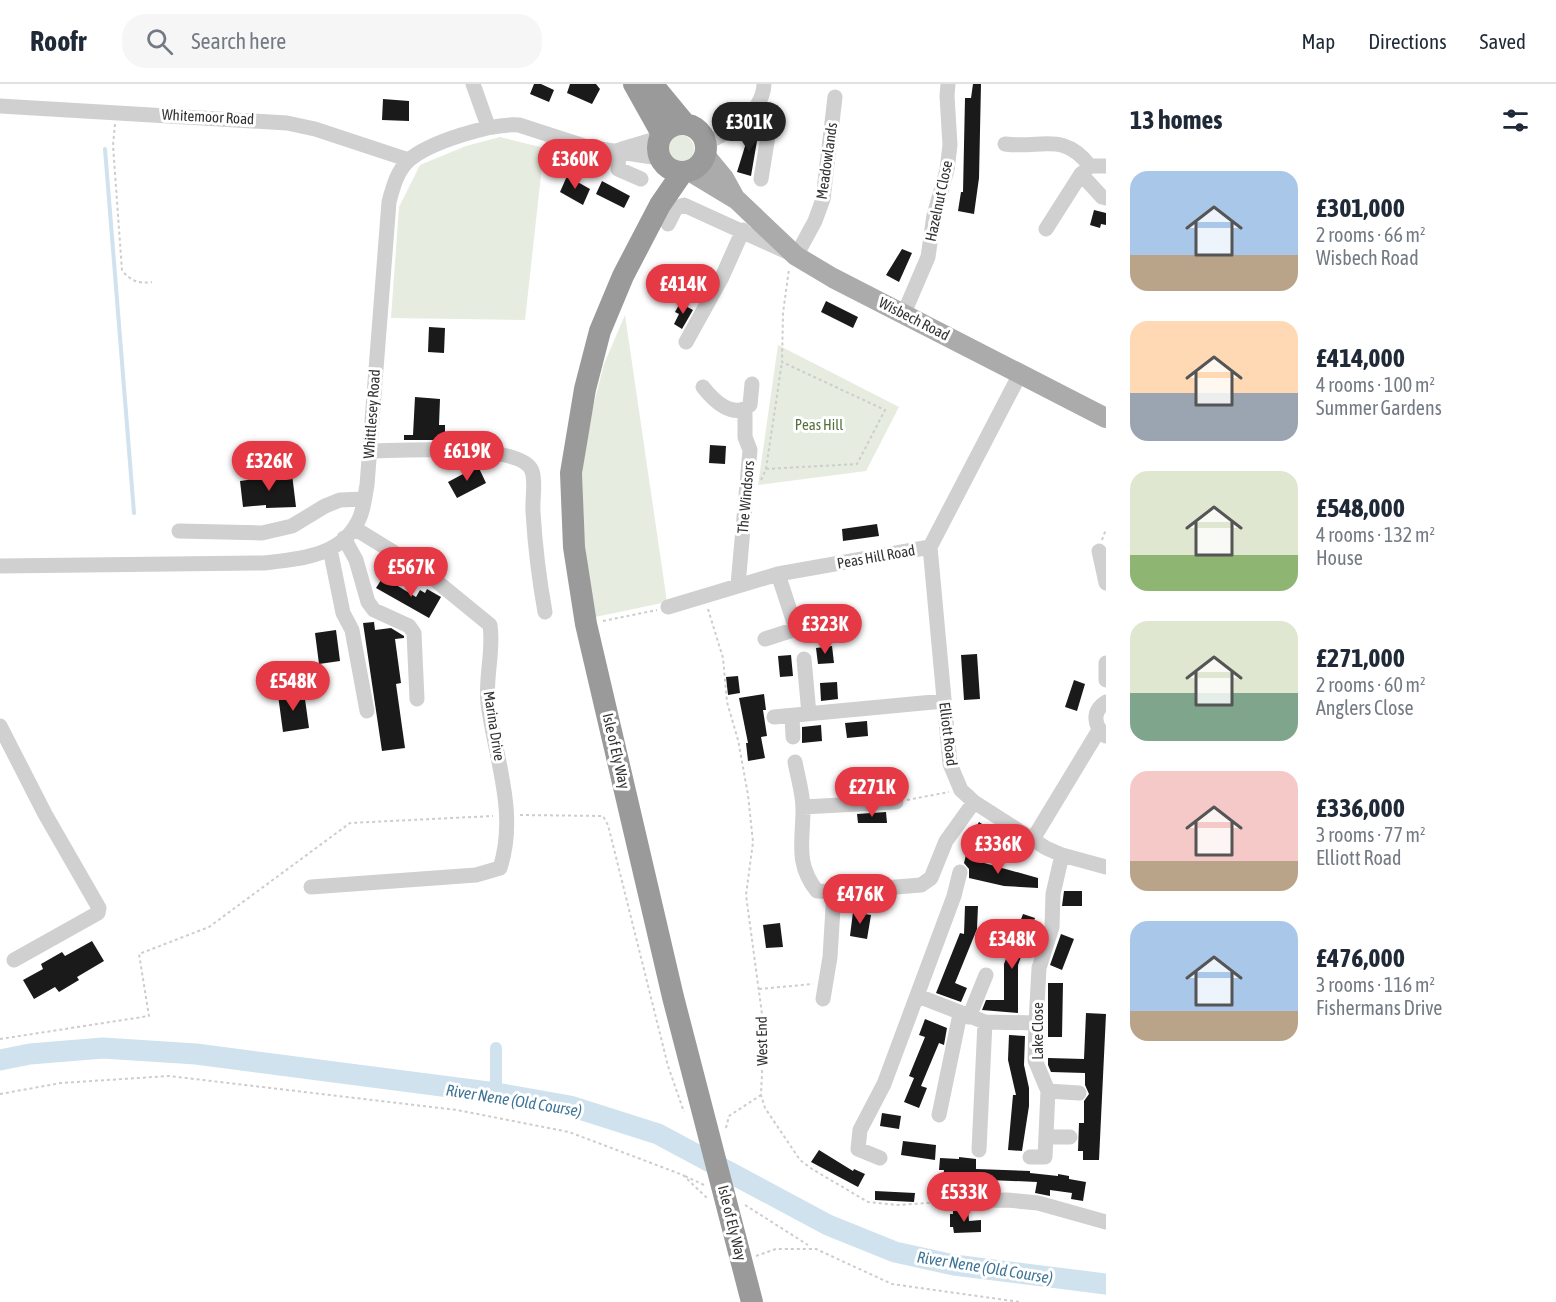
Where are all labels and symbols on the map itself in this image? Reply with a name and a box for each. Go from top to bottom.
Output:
pin: £301K [707,102,791,153]
street label: Whitemoor Road [161,106,255,127]
street label: Meadowlands [813,121,840,200]
pin: £360K [533,139,617,190]
street label: Hazelnut Close [922,159,955,243]
pin: £414K [641,264,725,315]
street label: Wisbech Road [876,294,952,344]
street label: Whittlesey Road [360,369,383,459]
park label: Peas Hill [795,416,843,433]
pin: £619K [425,431,509,482]
pin: £326K [227,441,311,492]
street label: The Windsors [734,460,757,534]
street label: Peas Hill Road [835,541,916,572]
pin: £567K [369,547,453,598]
pin: £323K [783,604,867,655]
pin: £548K [251,661,335,712]
street label: Marina Drive [481,690,508,762]
street label: Elliott Road [936,701,961,767]
street label: Isle of Ely Way [600,711,633,790]
pin: £271K [830,767,914,818]
pin: £336K [956,824,1040,875]
pin: £476K [818,874,902,925]
pin: £348K [970,919,1054,970]
street label: Lake Close [1029,1002,1046,1060]
street label: West End [753,1016,770,1066]
water label: River Nene (Old Course) [445,1080,583,1121]
pin: £533K [922,1172,1006,1223]
street label: Isle of Ely Way [715,1183,750,1262]
water label: River Nene (Old Course) [916,1247,1054,1288]

